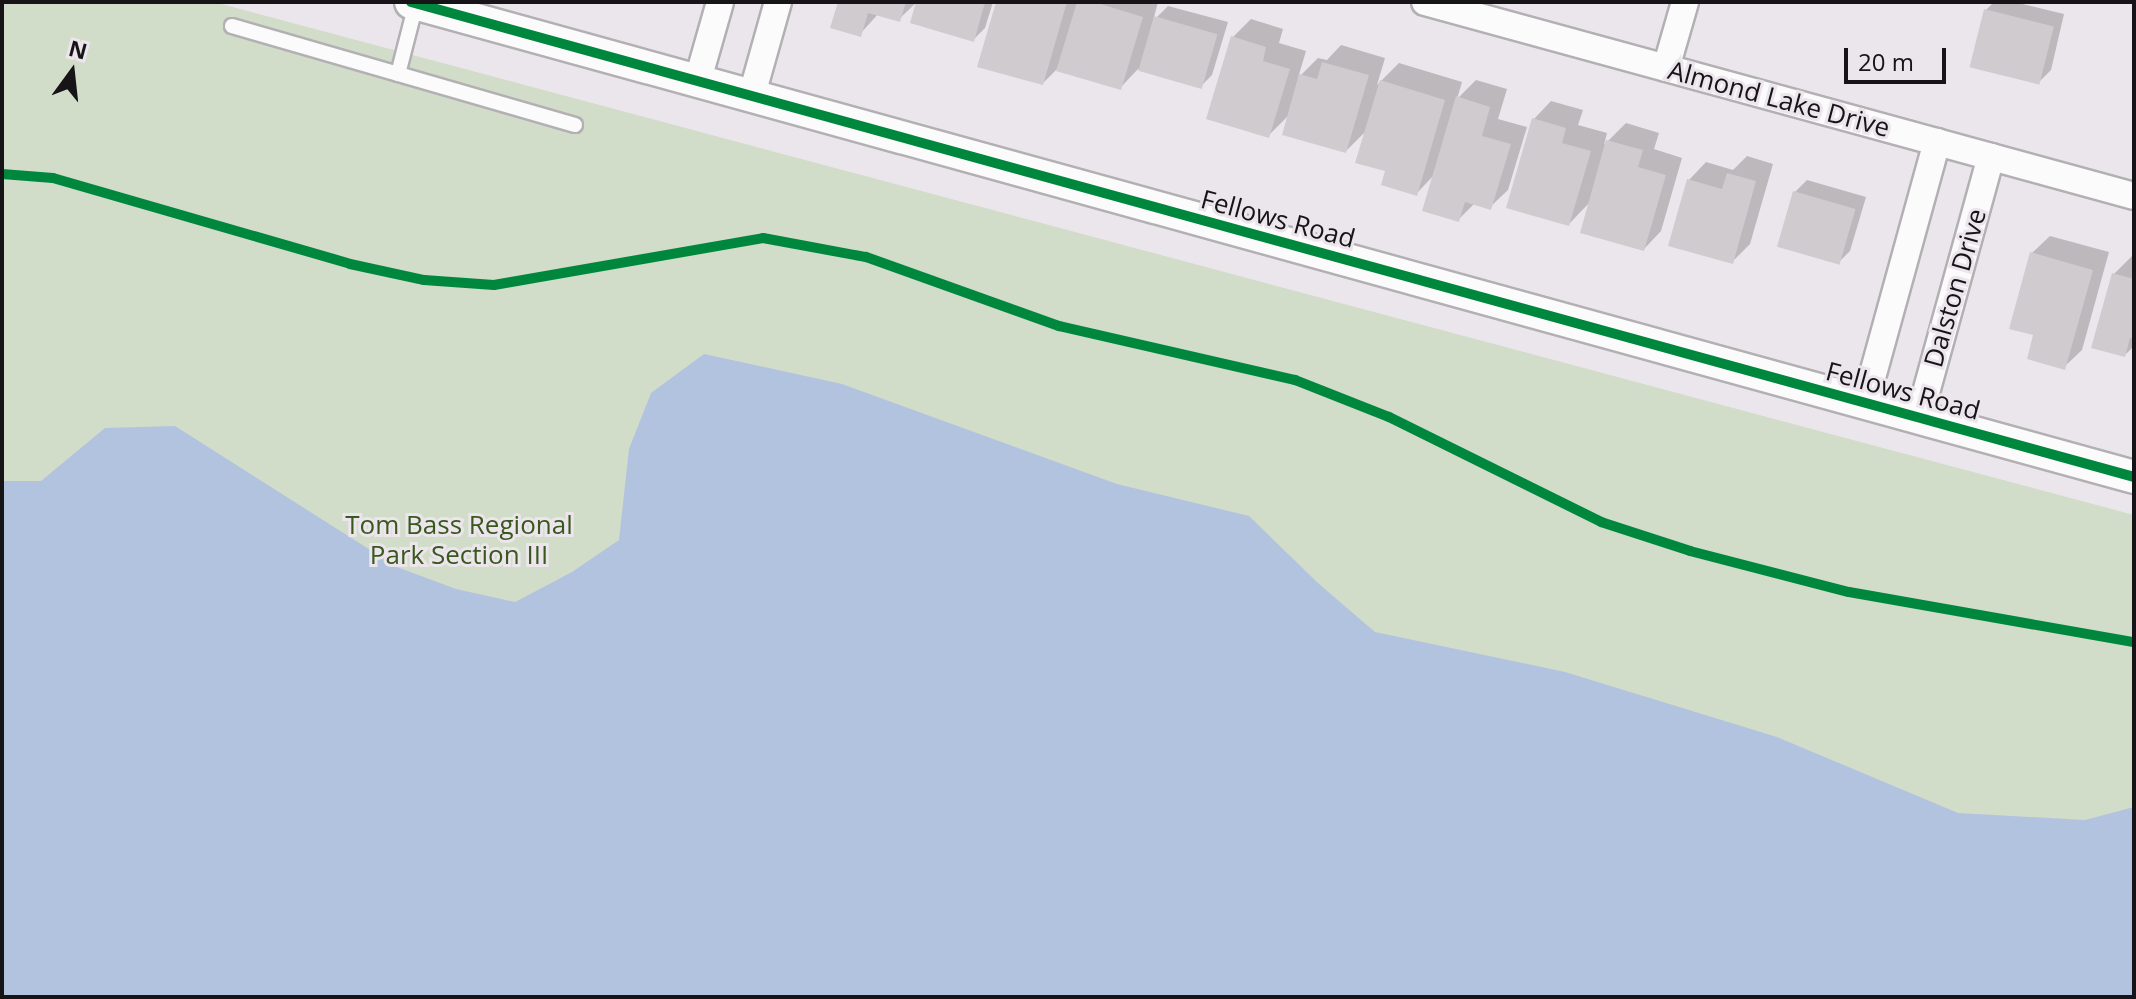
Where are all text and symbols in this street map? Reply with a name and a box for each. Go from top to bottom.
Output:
north arrow [32,32,112,112]
text: N [66,32,91,66]
scale bar [1848,32,1950,82]
text: 20 m [1858,45,1914,78]
street label: Almond Lake Drive [1665,54,1893,144]
street label: Fellows Road [1198,183,1358,255]
street label: Dalston Drive [1917,205,1993,371]
street label: Fellows Road [1823,355,1983,427]
park label: Tom Bass Regional Park Section III [345,509,573,570]

